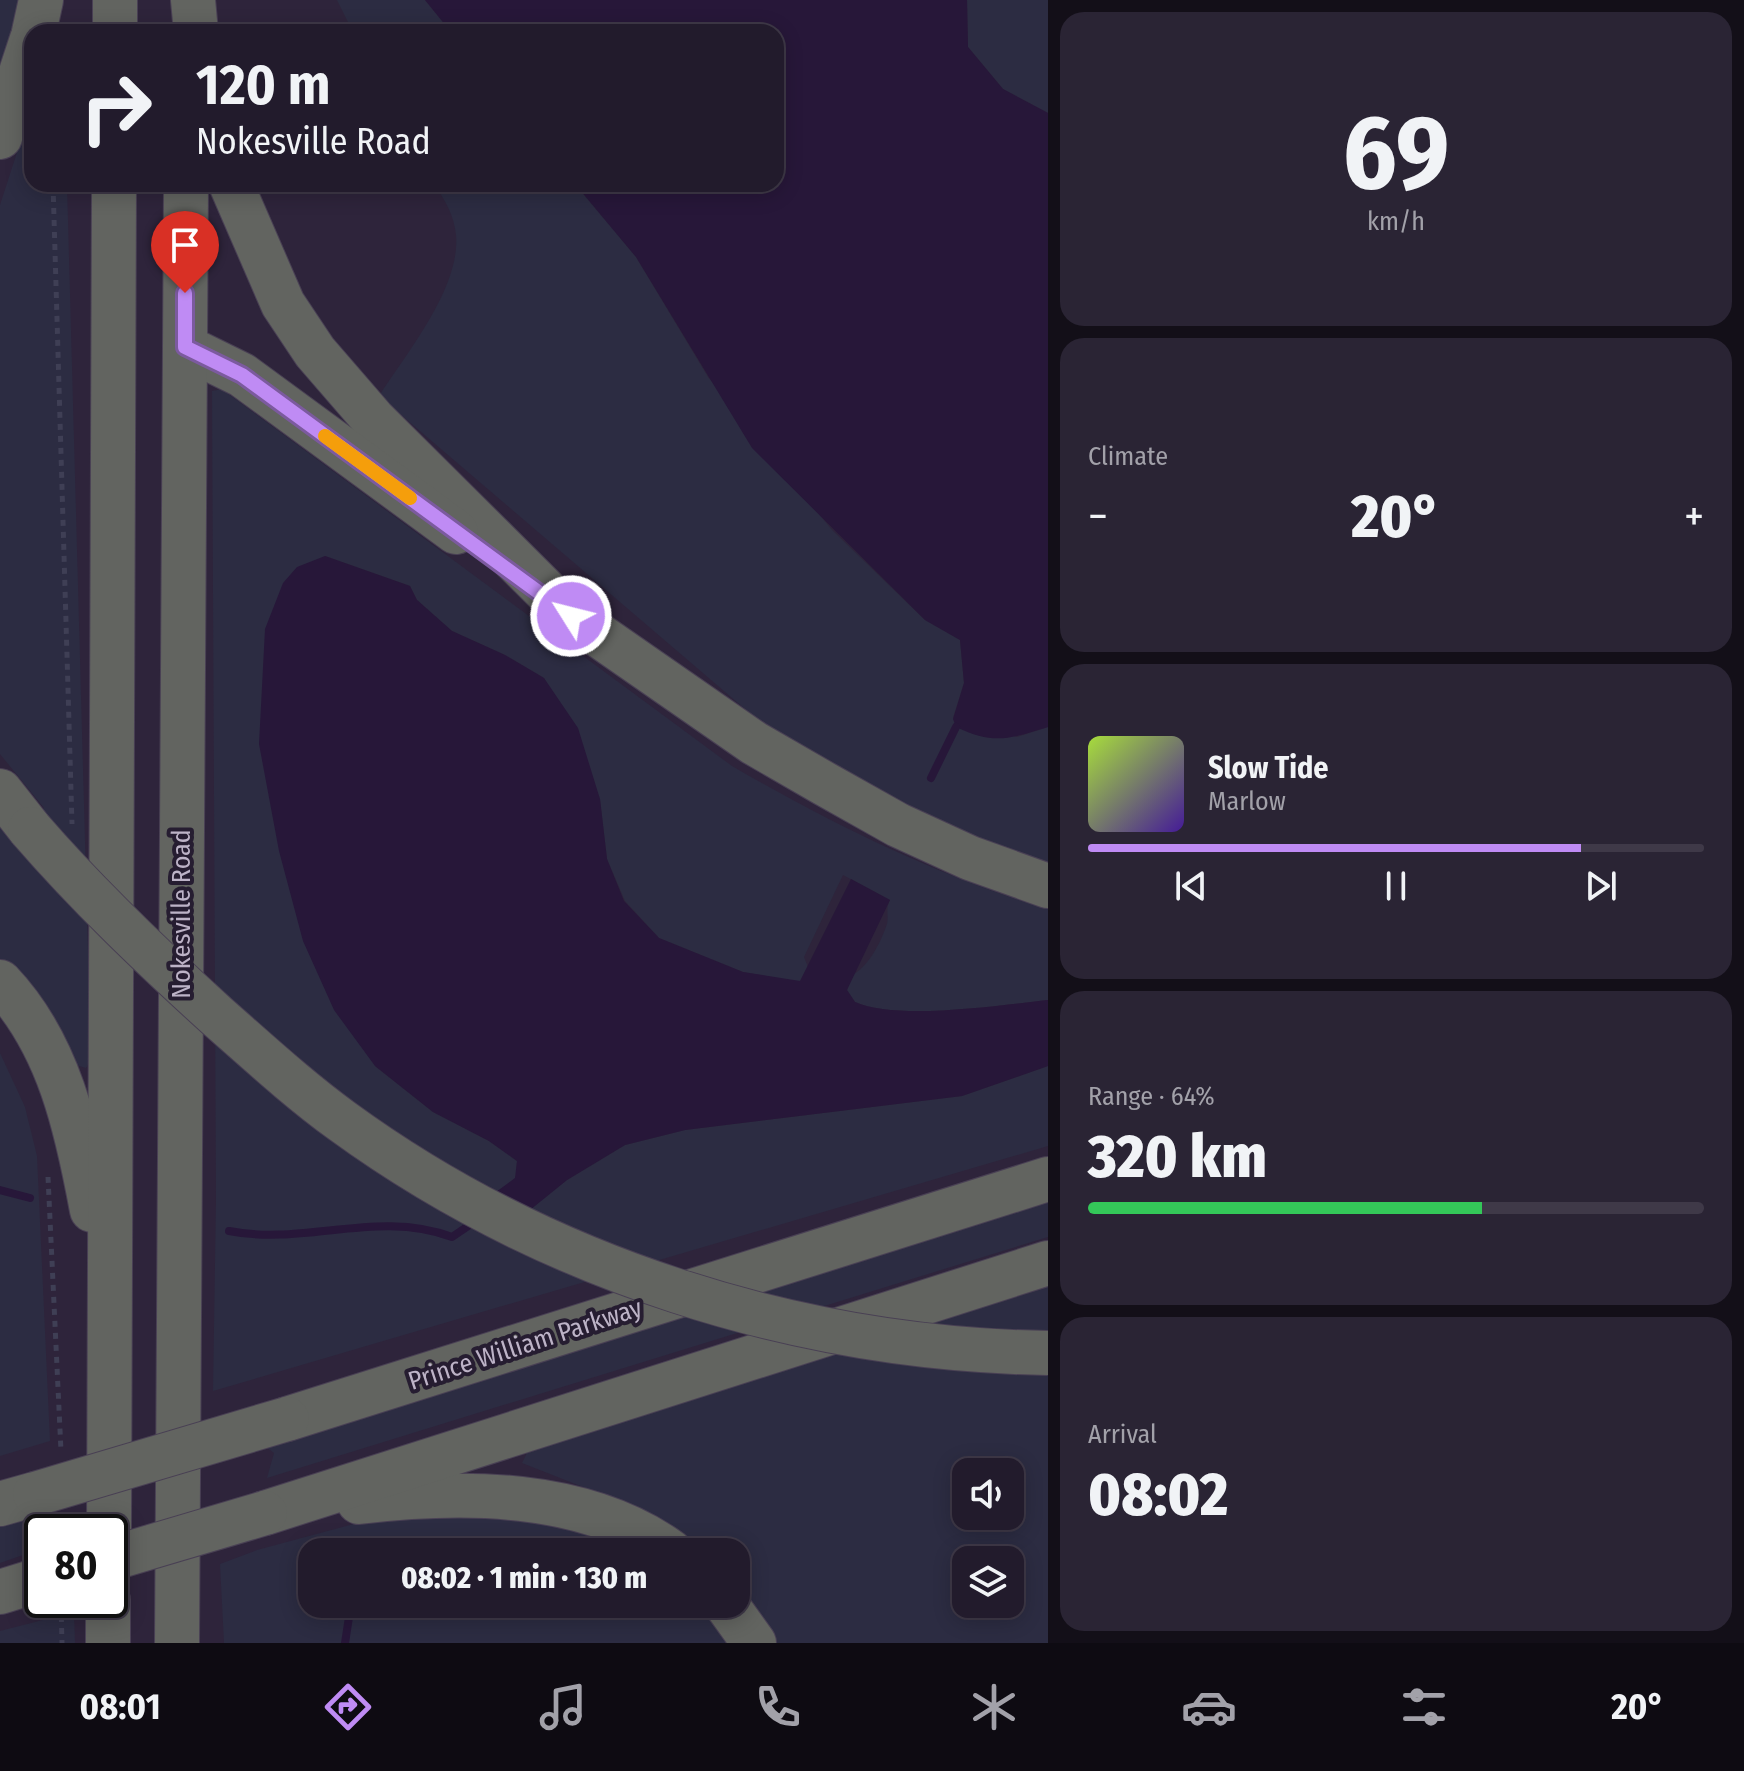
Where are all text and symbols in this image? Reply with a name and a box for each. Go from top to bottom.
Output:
text: 120 m [196,52,331,119]
icon: right [64,56,168,160]
text: 69 [1343,91,1449,216]
text: Nokesville Road [196,120,431,164]
text: km/h [1367,206,1425,237]
pin [151,211,219,293]
icon: arrive [163,223,207,267]
text: Climate [1088,441,1168,472]
text: 20° [1351,481,1441,553]
text: − [1088,490,1108,543]
text: + [1684,490,1704,543]
position arrow [529,574,613,658]
text: Slow Tide [1208,750,1329,786]
text: Marlow [1208,786,1286,817]
street label: Nokesville Road [166,829,197,999]
icon: previous [1169,864,1213,908]
icon: pause [1374,864,1418,908]
icon: next [1579,864,1623,908]
text: Range · 64% [1088,1081,1215,1112]
text: 320 km [1088,1121,1267,1193]
street label: Prince William Parkway [404,1292,646,1397]
text: Arrival [1088,1419,1157,1450]
map controls [952,1458,1024,1618]
button: sound [952,1458,1024,1530]
text: 08:02 [1088,1459,1228,1531]
speed limit sign: 80 [24,1514,128,1618]
button: layers [952,1546,1024,1618]
text: 08:02 · 1 min · 130 m [401,1560,647,1596]
icon: directions [320,1679,376,1735]
icon: music [535,1679,591,1735]
icon: phone [750,1679,806,1735]
icon: climate [966,1679,1022,1735]
icon: car [1181,1679,1237,1735]
icon: filters [1396,1679,1452,1735]
text: 08:01 [80,1685,161,1729]
text: 20° [1611,1685,1664,1729]

